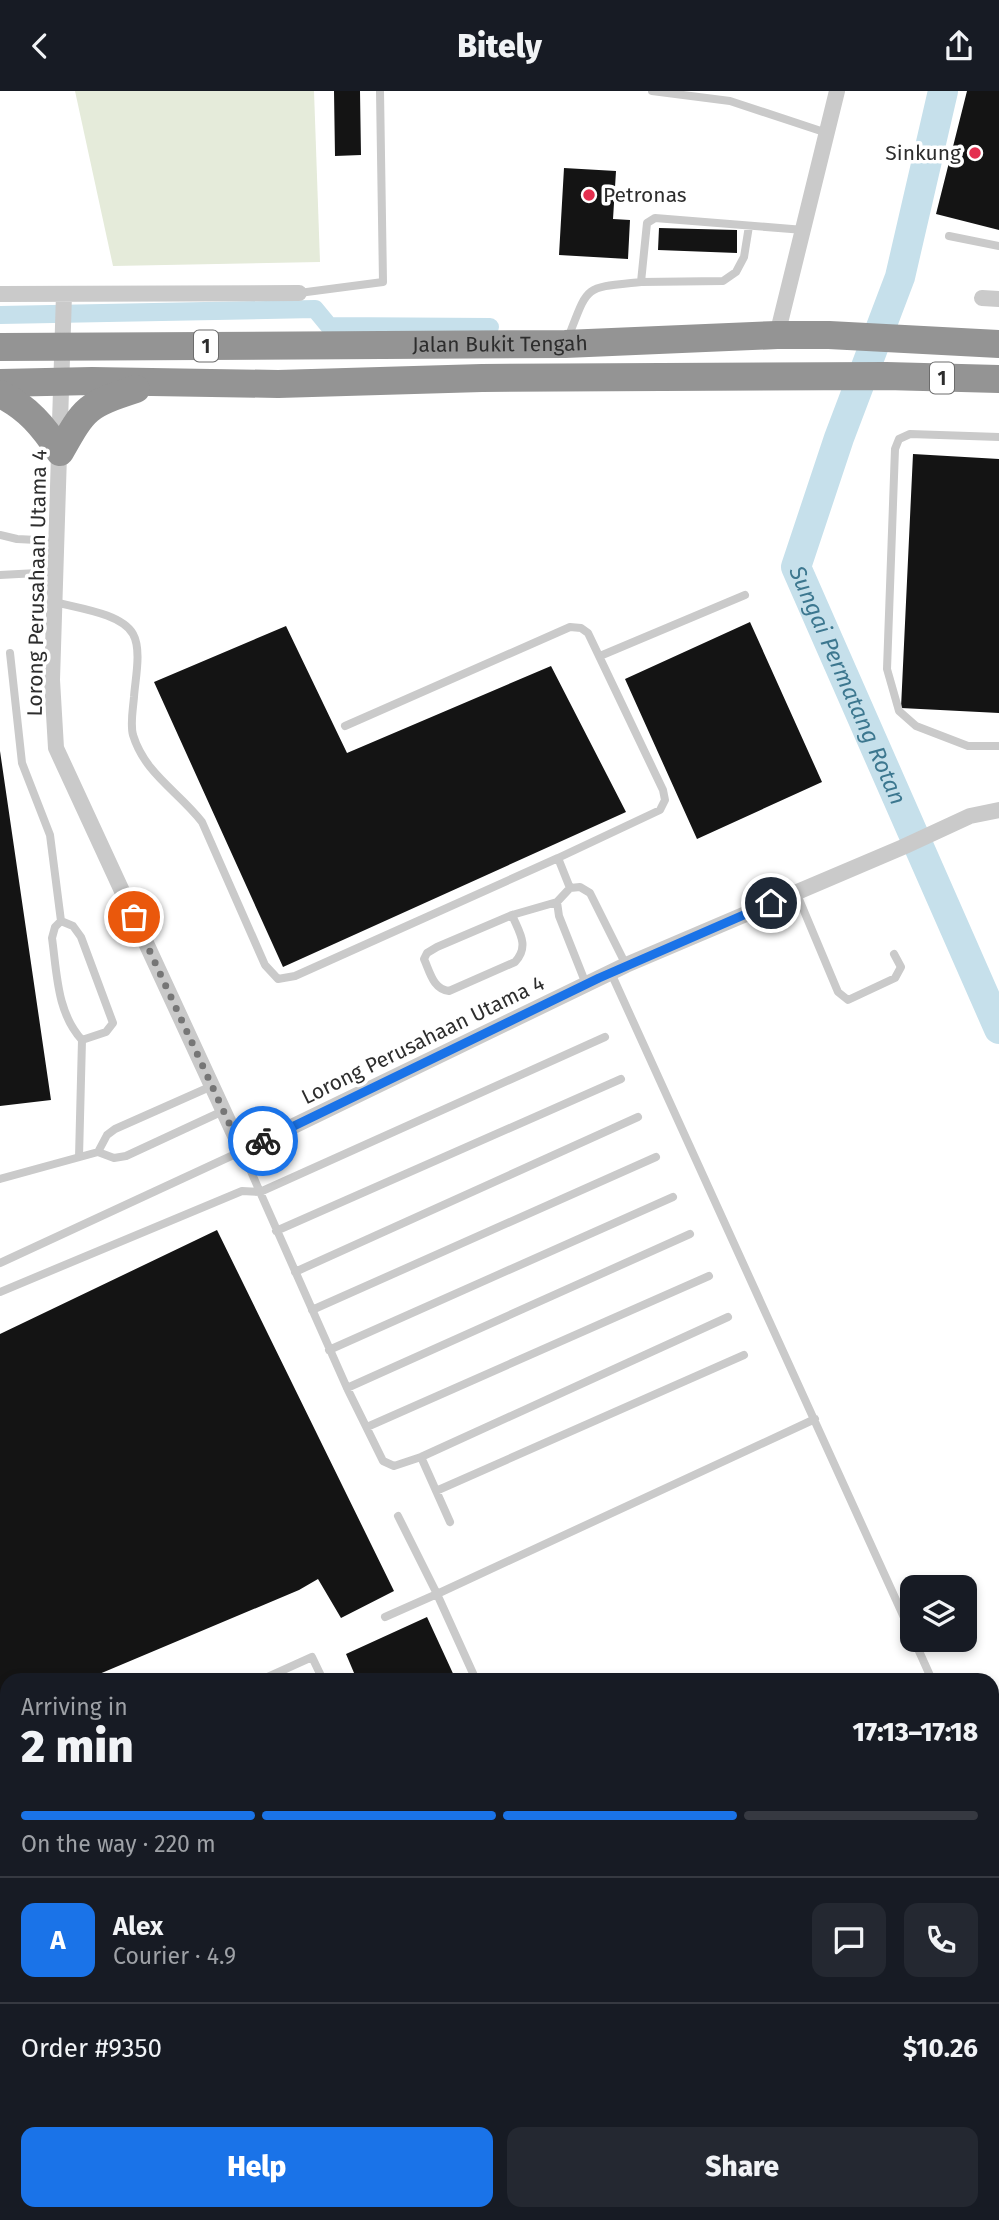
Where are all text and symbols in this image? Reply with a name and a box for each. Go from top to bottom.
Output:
icon: back [21,27,59,65]
text: Bitely [457,27,542,65]
icon: share [940,27,978,65]
place label: Sinkung [885,140,961,166]
marker: Sinkung [967,145,983,161]
place label: Petronas [603,182,687,208]
marker: Petronas [581,187,597,203]
street label: Jalan Bukit Tengah [412,330,588,358]
road number: 1 [194,331,218,361]
road number: 1 [930,363,954,393]
street label: Lorong Perusahaan Utama 4 [22,449,52,717]
water label: Sungai Permatang Rotan [783,560,913,809]
pin [741,873,801,933]
icon: home [752,884,790,922]
pin [104,887,164,947]
icon: bag [115,898,153,936]
street label: Lorong Perusahaan Utama 4 [297,970,549,1110]
courier [228,1106,298,1176]
icon: bike [244,1122,282,1160]
map controls [900,1575,977,1652]
button: layers [900,1575,977,1652]
text: Arriving in [21,1693,128,1721]
text: 17:13–17:18 [853,1717,978,1748]
text: 2 min [21,1719,134,1774]
text: On the way · 220 m [21,1830,216,1858]
button: chat [812,1903,886,1977]
button: phone [904,1903,978,1977]
text: Alex [113,1911,163,1942]
text: A [50,1925,66,1956]
text: Courier · 4.9 [113,1942,236,1970]
text: Order #9350 [21,2033,162,2064]
text: $10.26 [903,2033,978,2064]
button: Help [21,2127,493,2207]
button: Share [507,2127,978,2207]

